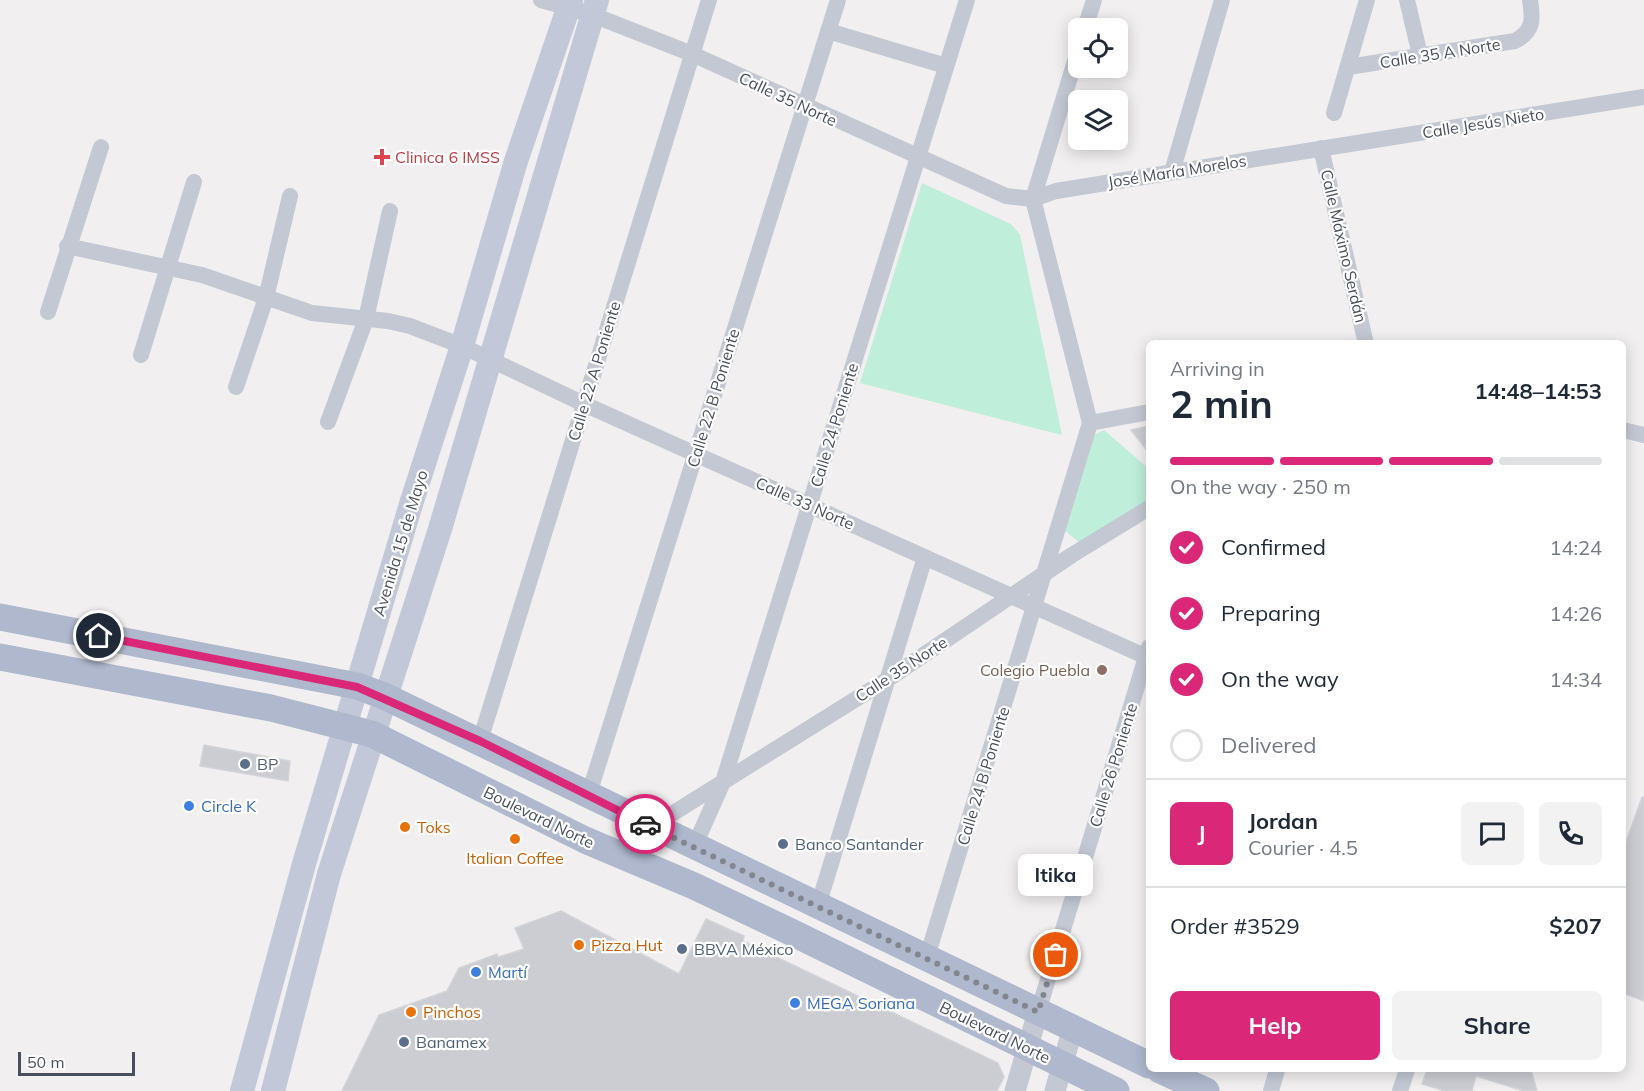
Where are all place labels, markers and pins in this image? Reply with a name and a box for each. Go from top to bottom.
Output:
place label: Clinica 6 IMSS [395,147,500,167]
marker: Clinica 6 IMSS [373,148,391,166]
pin [73,610,124,661]
place label: Colegio Puebla [980,660,1090,680]
marker: Colegio Puebla [1095,663,1109,677]
place label: BP [257,754,278,774]
marker: BP [238,757,252,771]
place label: Circle K [201,796,257,816]
marker: Circle K [182,799,196,813]
place label: Toks [417,817,451,837]
marker: Toks [398,820,412,834]
marker: Italian Coffee [508,832,522,846]
place label: Banco Santander [795,834,924,854]
marker: Banco Santander [776,837,790,851]
place label: Italian Coffee [466,848,564,868]
callout: Itika [1018,853,1094,895]
pin [1030,929,1081,980]
place label: Pizza Hut [591,935,663,955]
marker: Pizza Hut [572,938,586,952]
place label: BBVA México [694,939,793,959]
marker: BBVA México [675,942,689,956]
place label: Martí [488,962,528,982]
marker: Martí [469,965,483,979]
place label: MEGA Soriana [807,993,915,1013]
marker: MEGA Soriana [788,996,802,1010]
place label: Pinchos [423,1002,481,1022]
marker: Pinchos [404,1005,418,1019]
place label: Banamex [416,1032,487,1052]
marker: Banamex [397,1035,411,1049]

